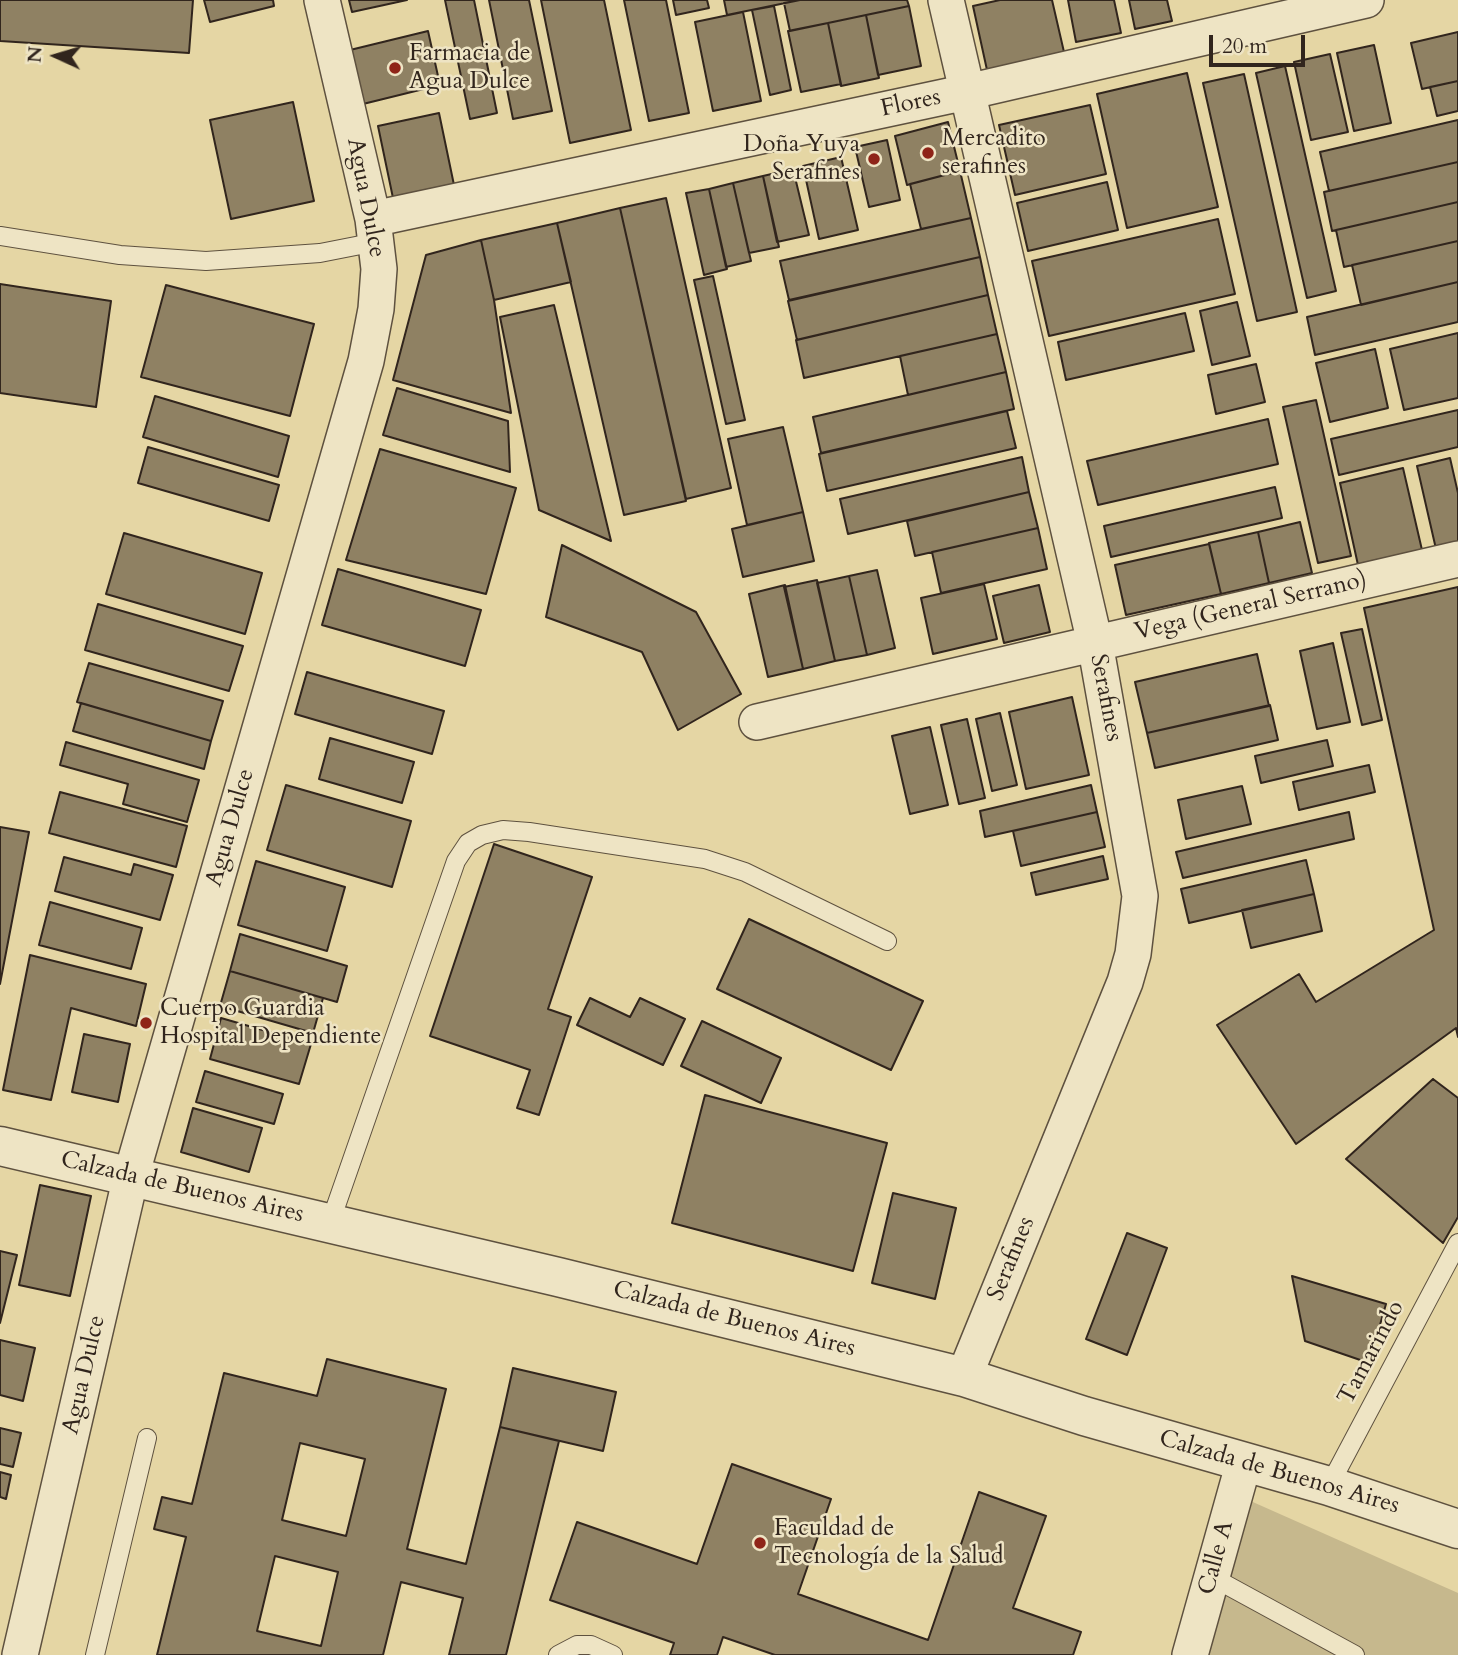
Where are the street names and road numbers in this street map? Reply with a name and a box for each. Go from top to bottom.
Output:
street label: Flores [878,84,944,124]
street label: Agua Dulce [339,136,391,260]
street label: Vega (General Serrano) [1132,566,1370,648]
street label: Serafines [1082,652,1128,744]
street label: Agua Dulce [200,766,262,890]
street label: Calzada de Buenos Aires [58,1146,306,1230]
street label: Serafines [982,1213,1042,1305]
street label: Calzada de Buenos Aires [610,1276,858,1364]
street label: Tamarindo [1333,1296,1411,1410]
street label: Agua Dulce [57,1313,113,1437]
street label: Calzada de Buenos Aires [1156,1425,1402,1521]
street label: Calle A [1193,1518,1241,1598]

